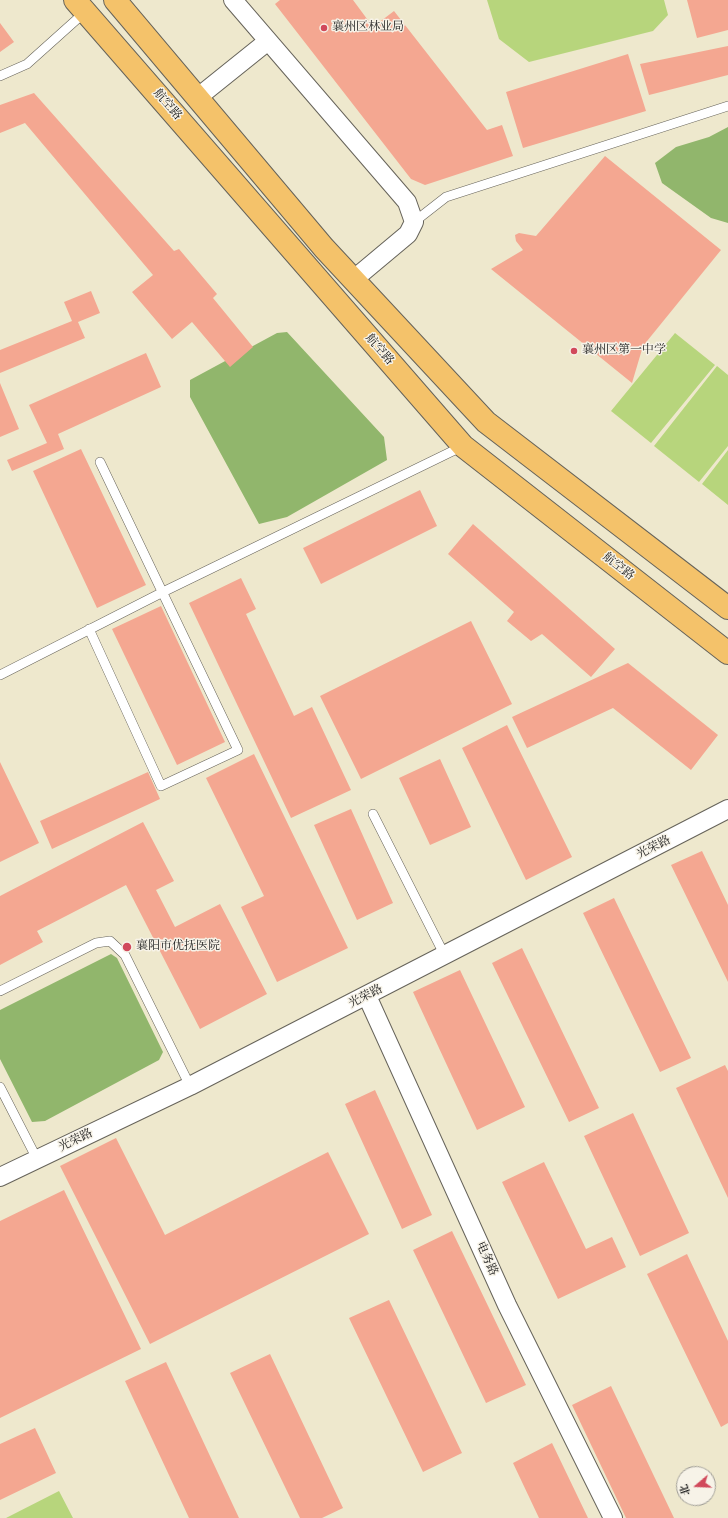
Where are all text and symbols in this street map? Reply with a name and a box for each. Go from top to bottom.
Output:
place label: 襄州区林业局 [332,21,404,35]
marker: 襄州区林业局 [319,23,329,33]
street label: 航空路 [150,87,184,123]
street label: 航空路 [362,332,396,368]
place label: 襄州区第一中学 [582,344,666,358]
marker: 襄州区第一中学 [569,346,579,356]
street label: 航空路 [599,550,637,584]
street label: 光荣路 [635,833,673,863]
place label: 襄阳市优抚医院 [136,940,220,954]
marker: 襄阳市优抚医院 [121,941,133,953]
street label: 光荣路 [347,982,385,1012]
street label: 光荣路 [57,1127,95,1155]
street label: 电务路 [472,1240,500,1278]
north arrow [676,1466,716,1506]
text: 北 [677,1482,694,1497]

